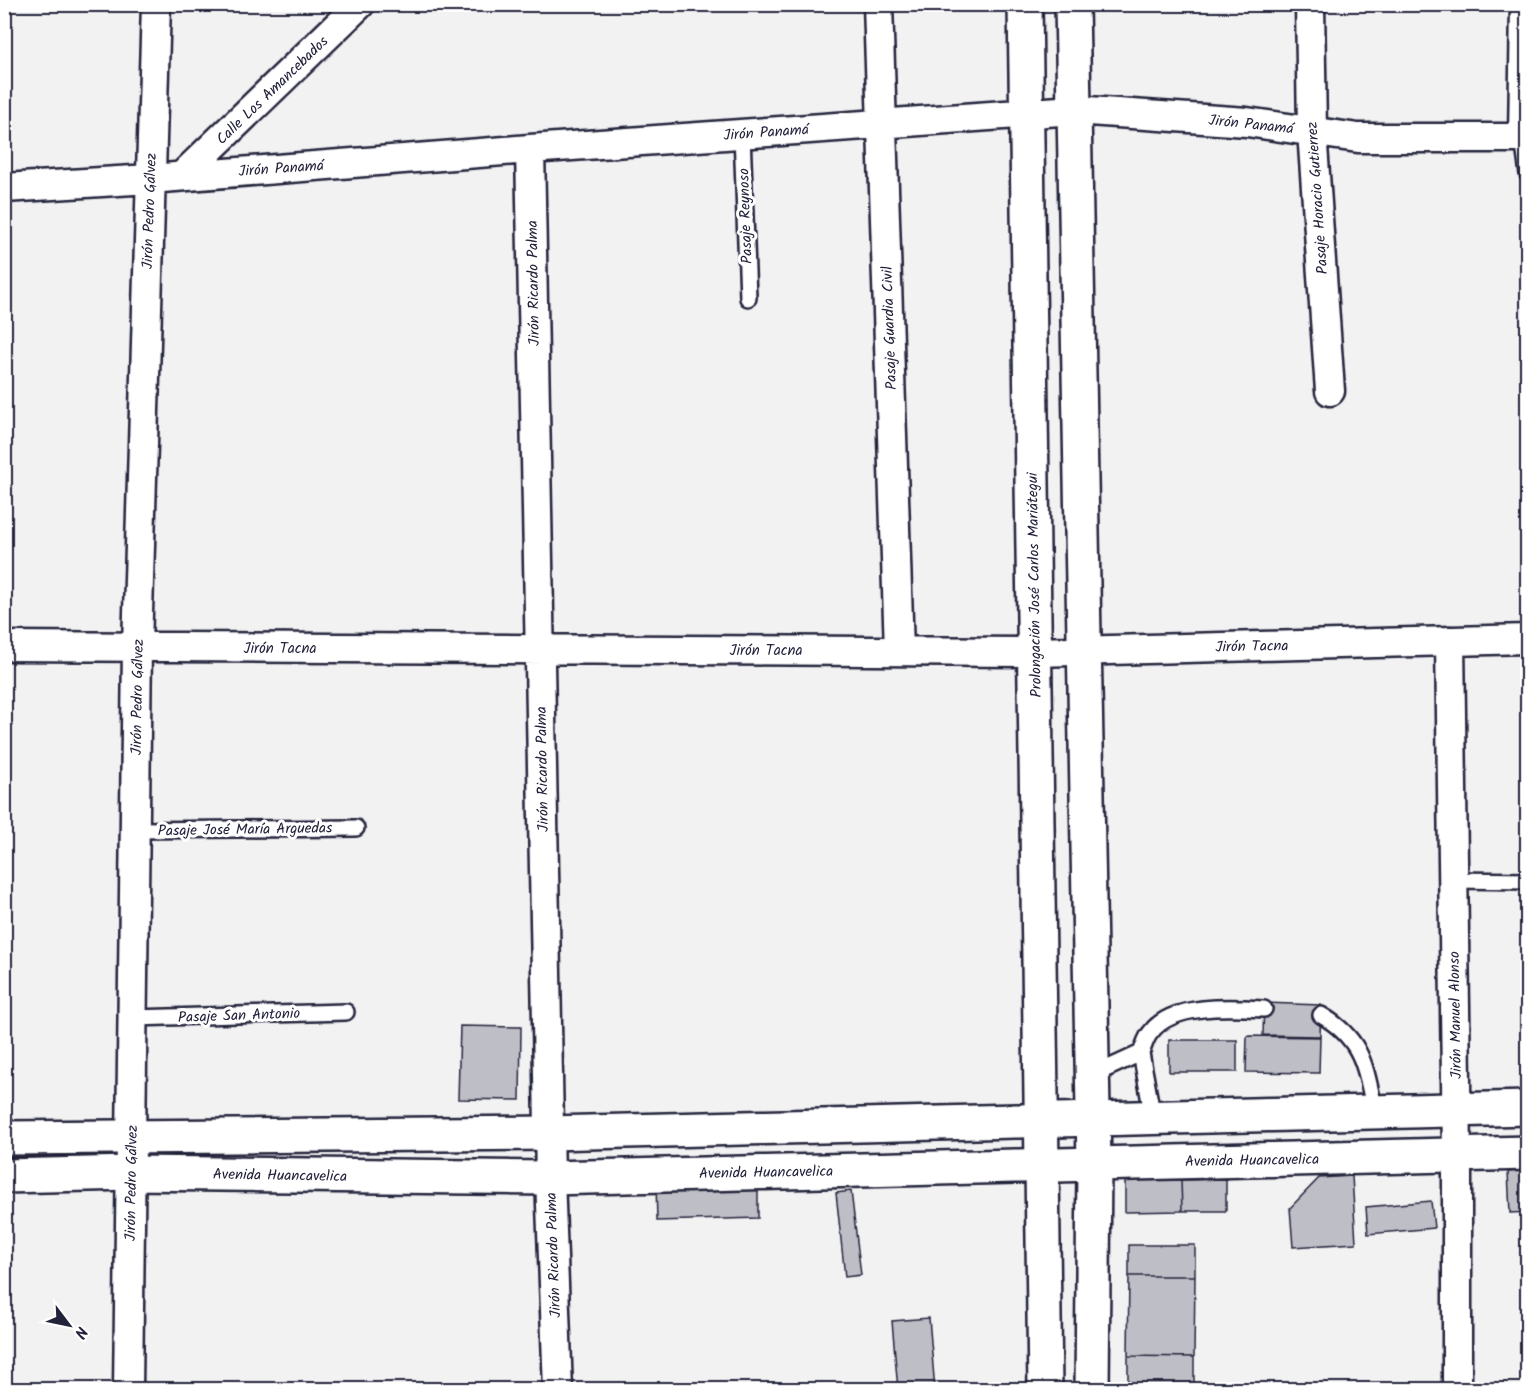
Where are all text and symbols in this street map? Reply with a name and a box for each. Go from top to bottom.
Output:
street label: Calle Los Amancebados [211,30,335,151]
street label: Jirón Panamá [1207,109,1297,142]
street label: Jirón Panamá [723,118,812,148]
street label: Pasaje Horacio Gutierrez [1301,120,1335,275]
street label: Jirón Pedro Gálvez [136,152,164,269]
street label: Jirón Panamá [238,154,327,184]
street label: Pasaje Reynoso [732,168,760,264]
street label: Jirón Ricardo Palma [521,220,547,346]
street label: Pasaje Guardia Civil [876,265,904,390]
street label: Prolongación José Carlos Mariátegui [1021,471,1049,698]
street label: Jirón Tacna [1215,634,1289,660]
street label: Jirón Tacna [243,637,317,661]
street label: Jirón Pedro Gálvez [125,638,151,755]
street label: Jirón Tacna [729,639,803,663]
street label: Jirón Ricardo Palma [530,706,556,832]
street label: Pasaje José María Arguedas [158,816,333,844]
street label: Jirón Manuel Alonso [1443,951,1469,1079]
street label: Pasaje San Antonio [178,1002,301,1030]
street label: Jirón Pedro Gálvez [119,1124,145,1241]
street label: Avenida Huancavelica [1185,1148,1319,1174]
street label: Avenida Huancavelica [699,1160,833,1186]
street label: Avenida Huancavelica [213,1163,347,1189]
street label: Jirón Ricardo Palma [540,1192,568,1318]
north arrow [39,1295,99,1355]
text: N [67,1321,94,1343]

